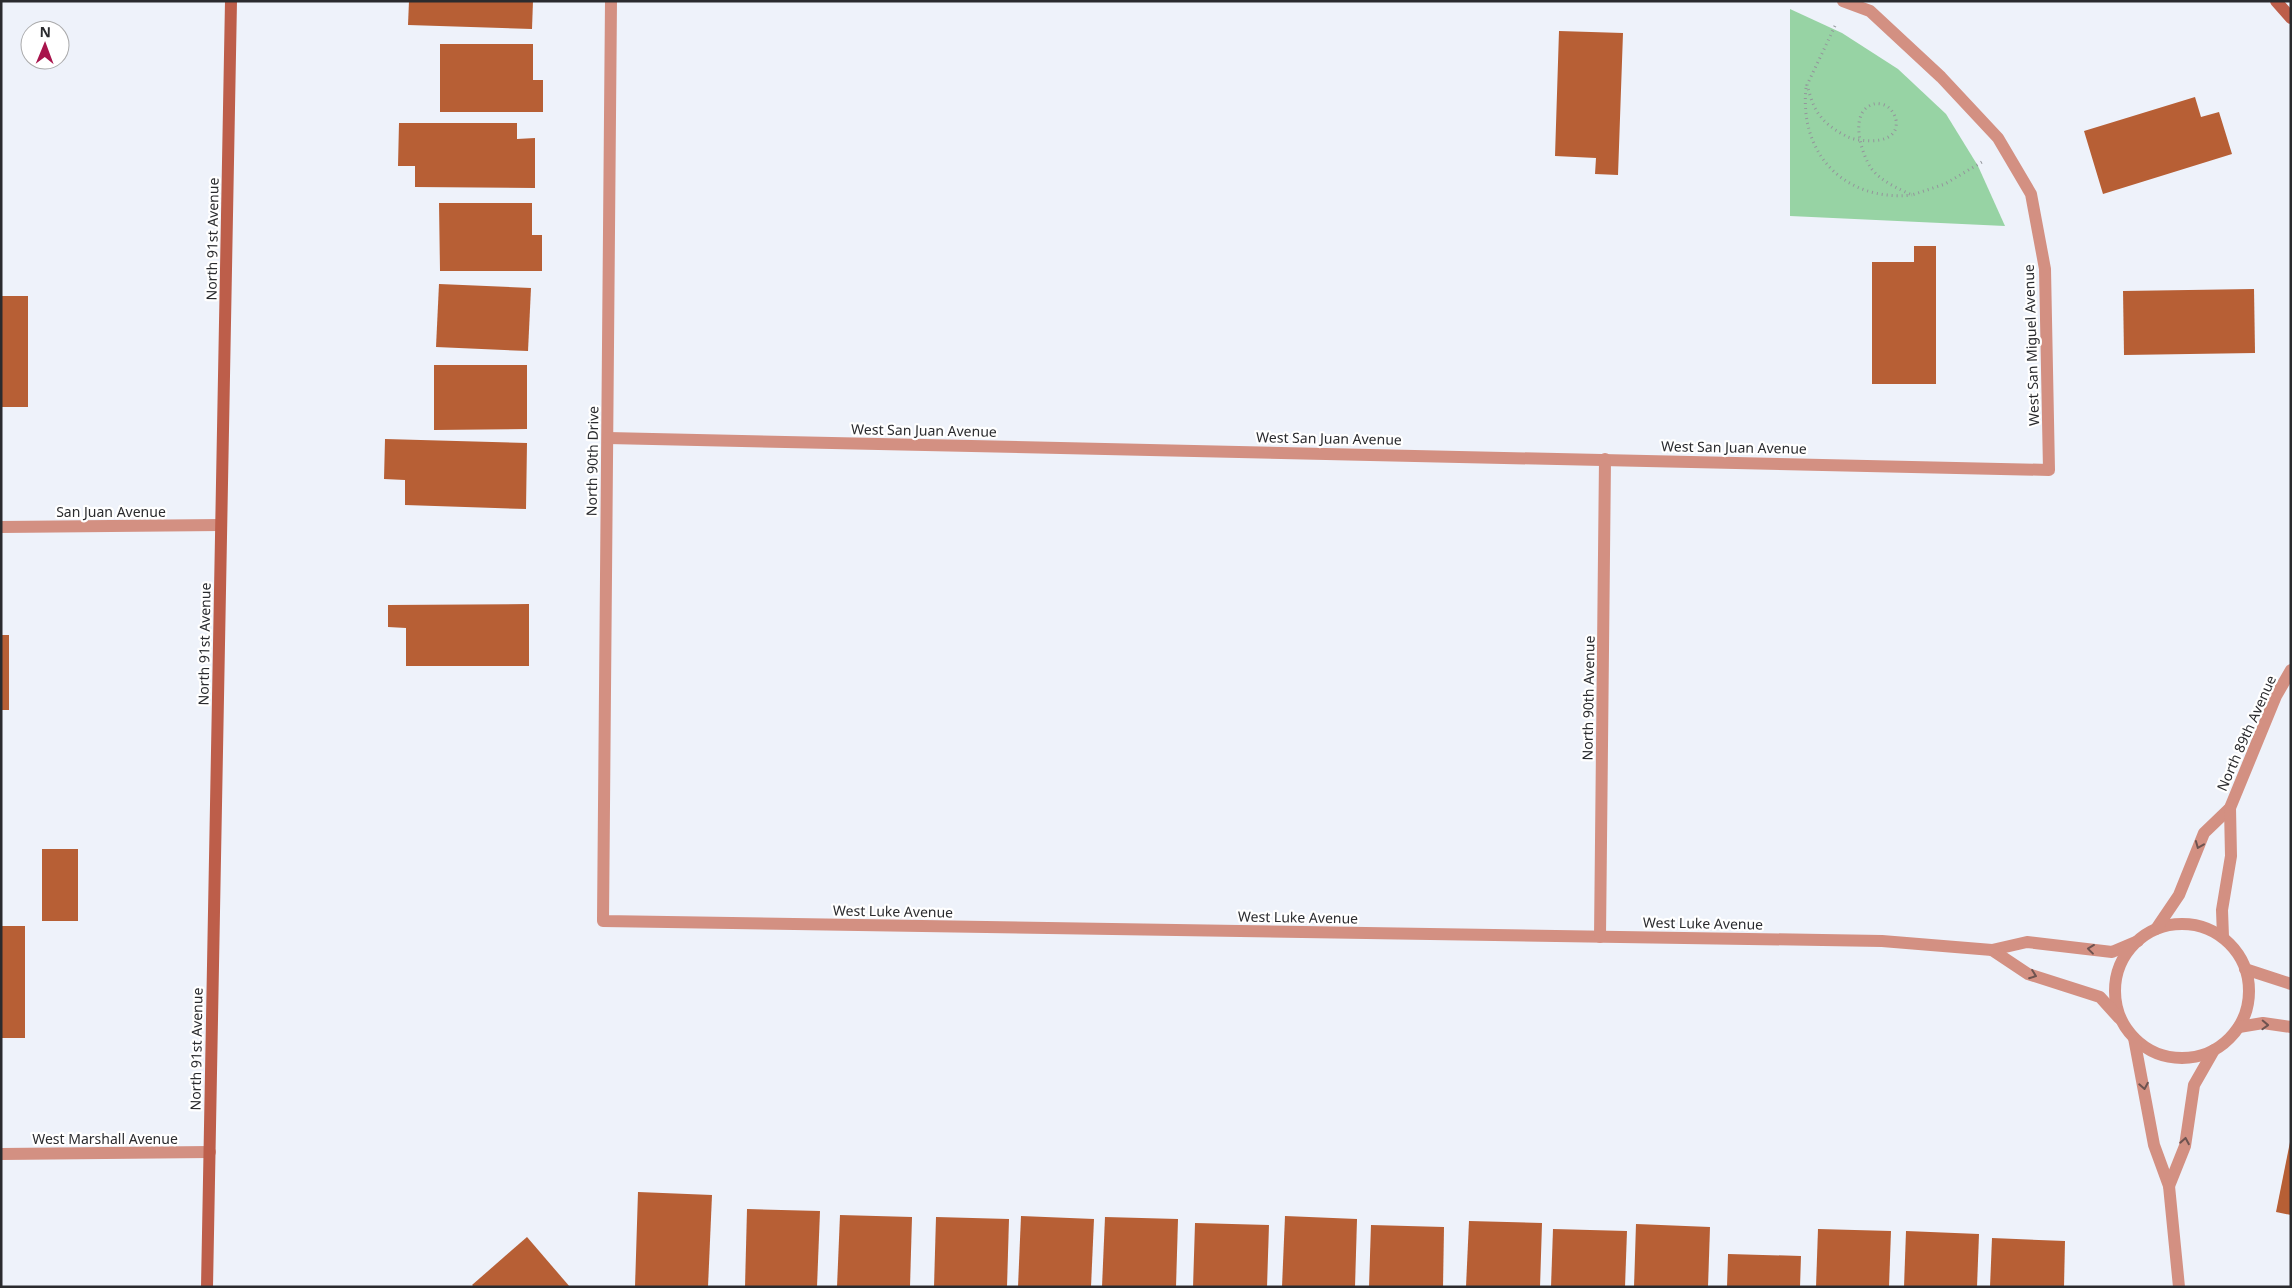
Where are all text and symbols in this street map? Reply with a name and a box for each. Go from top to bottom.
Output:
north arrow [20,20,70,70]
text: N [39,22,51,41]
street label: North 91st Avenue [201,177,223,301]
street label: West San Miguel Avenue [2019,264,2043,426]
street label: North 90th Drive [582,406,602,516]
street label: West San Juan Avenue [851,419,997,441]
street label: West San Juan Avenue [1256,427,1402,449]
street label: West San Juan Avenue [1661,436,1807,458]
street label: San Juan Avenue [56,502,166,521]
street label: North 91st Avenue [193,582,215,706]
street label: North 90th Avenue [1577,635,1599,761]
street label: North 89th Avenue [2212,672,2280,794]
one-way arrow [2195,840,2205,849]
street label: West Luke Avenue [833,900,953,922]
street label: West Luke Avenue [1238,906,1358,928]
street label: West Luke Avenue [1643,912,1763,934]
one-way arrow [2087,944,2095,955]
one-way arrow [2028,969,2037,979]
street label: North 91st Avenue [185,987,207,1111]
one-way arrow [2261,1019,2269,1030]
one-way arrow [2139,1081,2149,1090]
street label: West Marshall Avenue [32,1129,178,1148]
one-way arrow [2180,1136,2190,1145]

